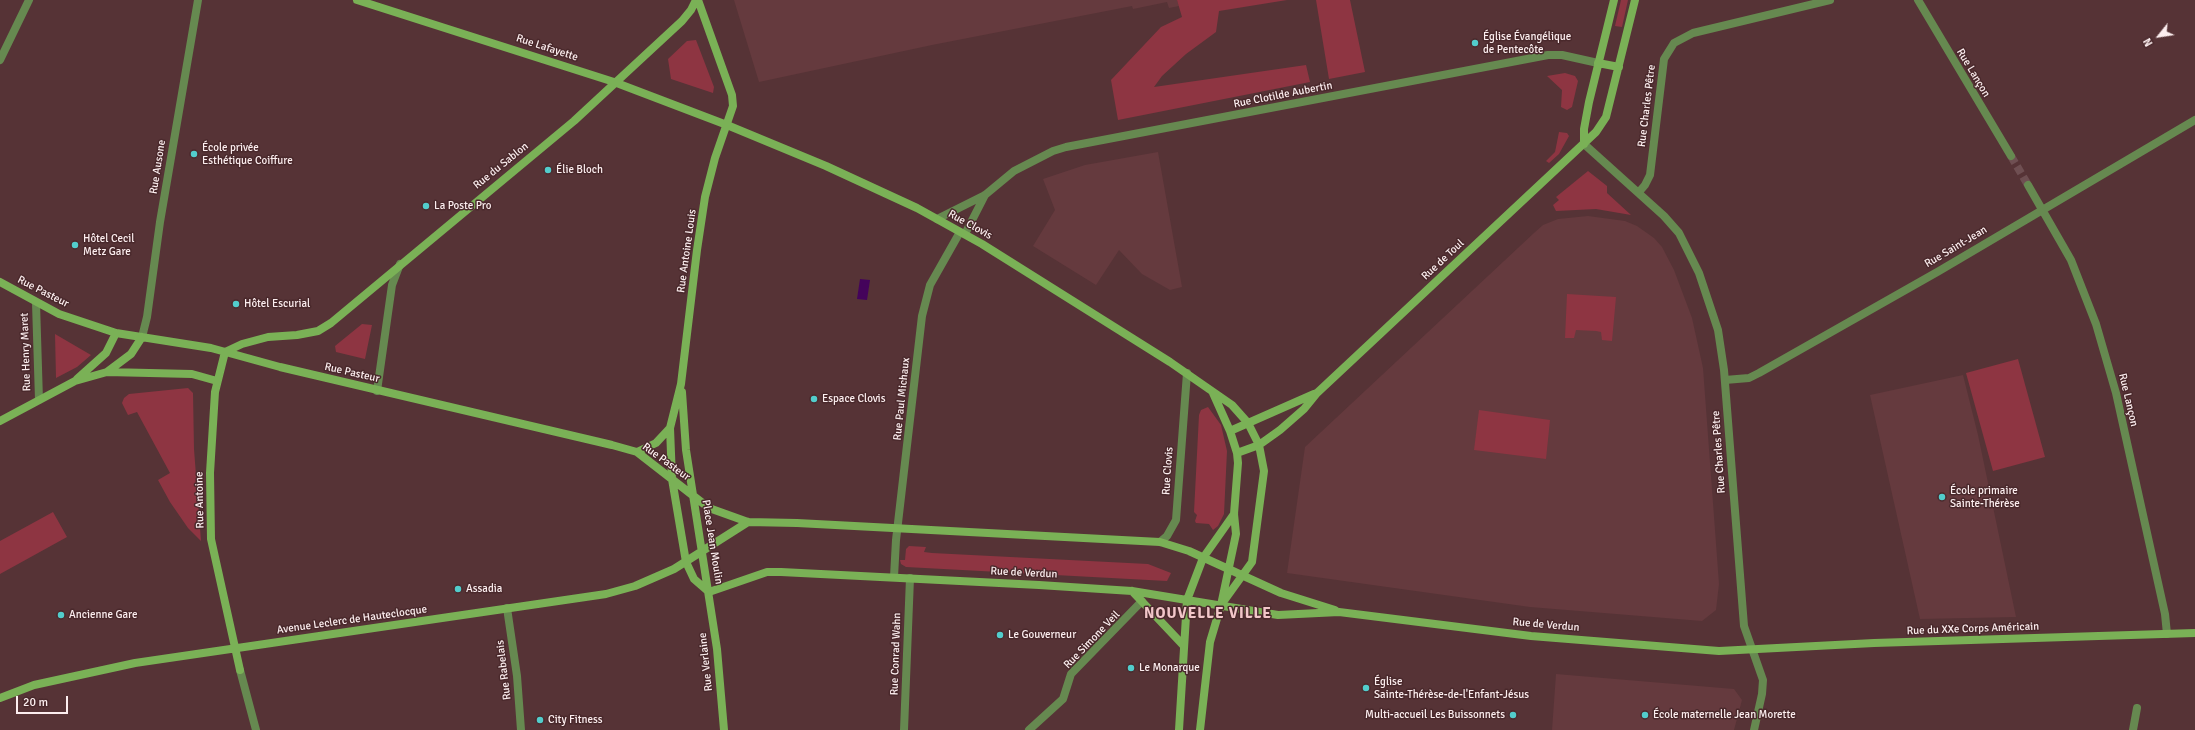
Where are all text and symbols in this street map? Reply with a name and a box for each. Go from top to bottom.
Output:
north arrow [2139,16,2179,56]
place label: Église Évangélique de Pentecôte [1483,30,1571,56]
street label: Rue Lafayette [514,32,580,64]
text: N [2141,36,2156,49]
marker: Église Évangélique de Pentecôte [1470,38,1480,48]
street label: Rue Lançon [1953,46,1993,100]
street label: Rue Charles Pêtre [1635,64,1659,148]
street label: Rue Clotilde Aubertin [1232,79,1334,111]
street label: Rue Ausone [147,139,169,195]
street label: Rue du Sablon [471,140,531,192]
place label: École privée Esthétique Coiffure [202,141,293,167]
marker: École privée Esthétique Coiffure [189,149,199,159]
place label: Élie Bloch [556,163,603,177]
marker: Élie Bloch [543,165,553,175]
place label: La Poste Pro [434,199,491,213]
marker: La Poste Pro [421,201,431,211]
street label: Rue Antoine Louis [675,208,699,294]
street label: Rue Clovis [946,208,994,242]
street label: Rue Saint-Jean [1922,223,1990,271]
place label: Hôtel Cecil Metz Gare [83,232,135,258]
street label: Rue de Toul [1419,237,1467,283]
marker: Hôtel Cecil Metz Gare [70,240,80,250]
street label: Rue Pasteur [15,273,71,311]
place label: Hôtel Escurial [244,297,310,311]
marker: Hôtel Escurial [231,299,241,309]
street label: Rue Henry Maret [18,312,34,392]
street label: Rue Paul Michaux [891,357,913,441]
street label: Rue Pasteur [323,360,381,386]
street label: Rue Lançon [2115,372,2141,428]
place label: Espace Clovis [822,392,885,406]
marker: Espace Clovis [809,394,819,404]
street label: Rue Charles Pêtre [1710,410,1728,494]
street label: Rue Pasteur [639,440,693,484]
street label: Rue Clovis [1160,446,1176,496]
street label: Rue Antoine [193,471,207,529]
place label: École primaire Sainte-Thérèse [1950,484,2020,510]
marker: École primaire Sainte-Thérèse [1937,492,1947,502]
street label: Place Jean Moulin [699,499,725,585]
street label: Rue de Verdun [990,565,1058,581]
place label: Assadia [466,582,502,596]
marker: Assadia [453,584,463,594]
street label: Avenue Leclerc de Hauteclocque [276,603,428,637]
district label: NOUVELLE VILLE [1144,605,1272,623]
place label: Ancienne Gare [69,608,137,622]
street label: Rue Simone Veil [1061,608,1123,672]
marker: Ancienne Gare [56,610,66,620]
street label: Rue Conrad Wahn [888,612,904,696]
street label: Rue de Verdun [1512,616,1580,634]
street label: Rue du XXe Corps Américain [1907,620,2039,638]
place label: Le Gouverneur [1008,628,1076,642]
marker: Le Gouverneur [995,630,1005,640]
street label: Rue Verlaine [696,632,716,692]
street label: Rue Rabelais [494,639,514,701]
place label: Le Monarque [1139,661,1200,675]
marker: Le Monarque [1126,663,1136,673]
place label: Église Sainte-Thérèse-de-l'Enfant-Jésus [1374,675,1529,701]
marker: Église Sainte-Thérèse-de-l'Enfant-Jésus [1361,683,1371,693]
scale bar [18,688,70,714]
text: 20 m [23,695,48,710]
place label: Multi-accueil Les Buissonnets [1365,708,1505,722]
place label: École maternelle Jean Morette [1653,708,1796,722]
marker: Multi-accueil Les Buissonnets [1508,710,1518,720]
marker: École maternelle Jean Morette [1640,710,1650,720]
place label: City Fitness [548,713,603,727]
marker: City Fitness [535,715,545,725]

